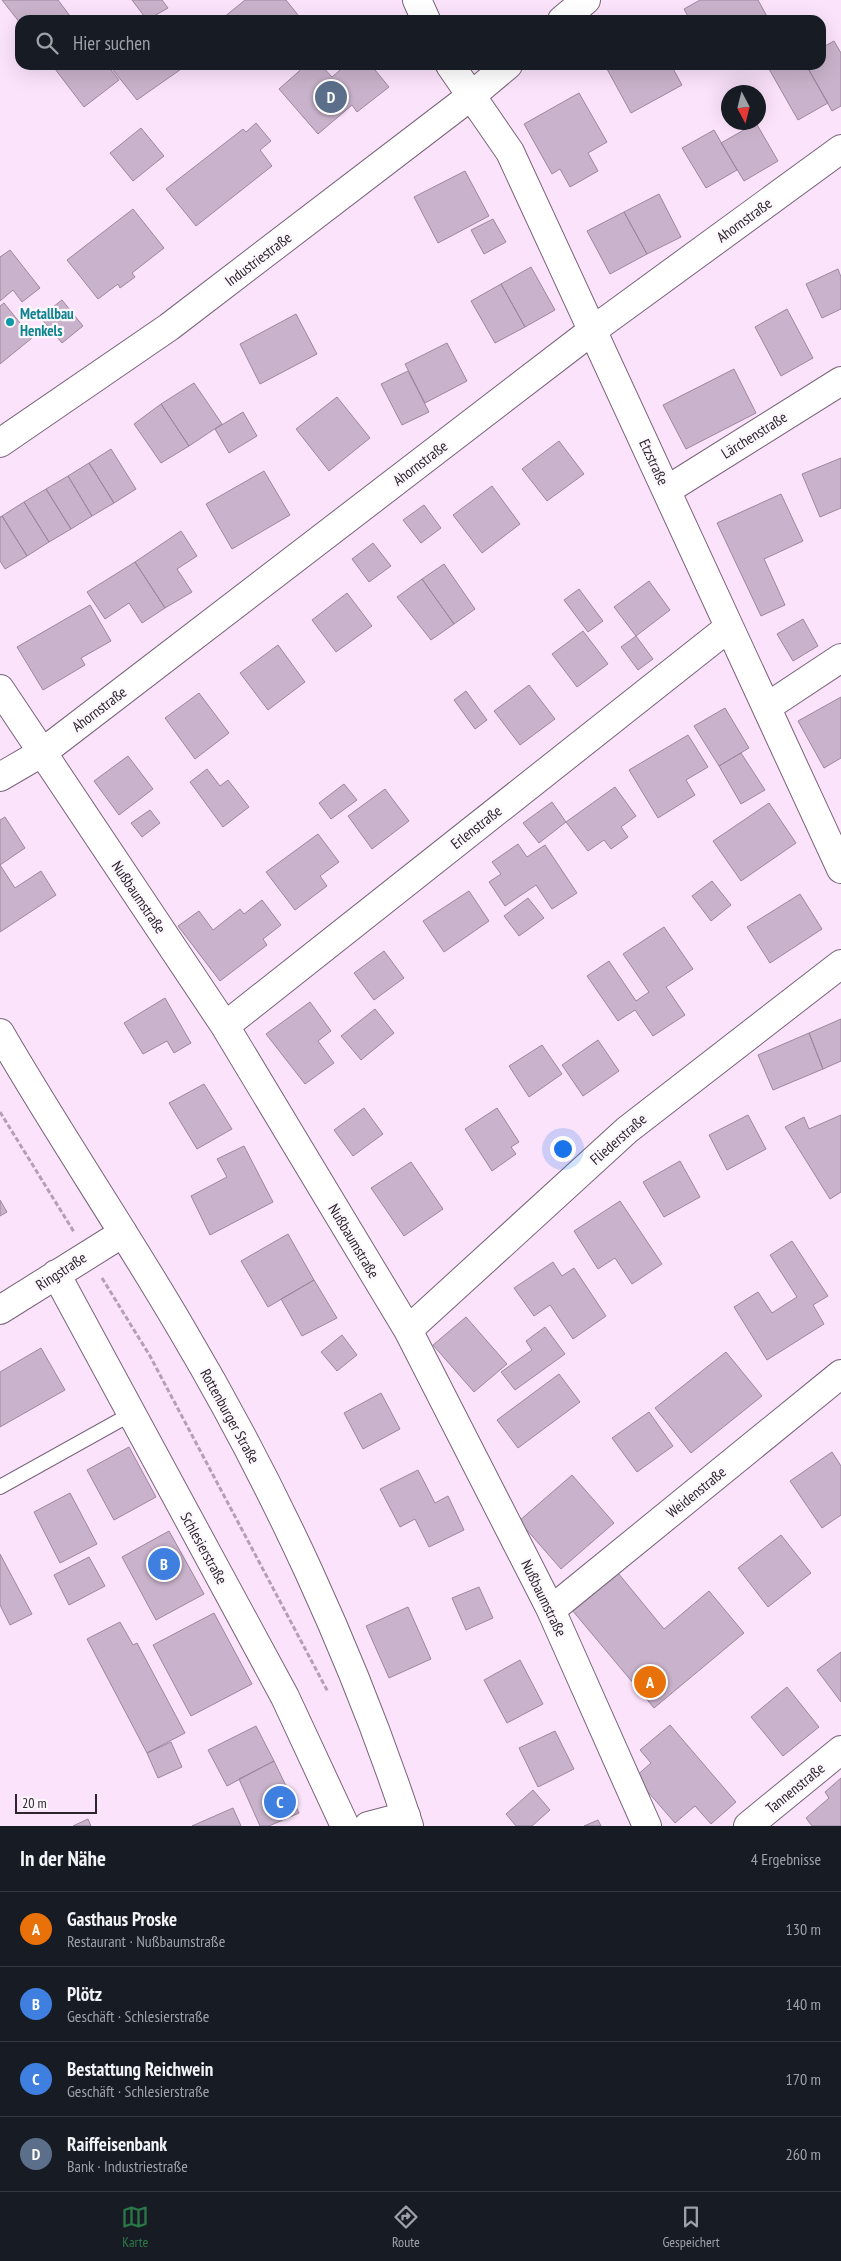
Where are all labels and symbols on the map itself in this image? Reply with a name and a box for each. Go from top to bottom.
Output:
pin: D [315,78,347,116]
north arrow [721,85,766,130]
street label: Ahornstraße [713,194,775,246]
street label: Industriestraße [221,228,295,290]
place label: Metallbau Henkels [20,304,74,340]
marker: Metallbau Henkels [4,316,16,328]
street label: Lärchenstraße [718,407,790,463]
street label: Ahornstraße [389,436,451,490]
street label: Etzstraße [635,436,673,488]
street label: Ahornstraße [68,682,130,736]
street label: Erlenstraße [447,801,505,853]
street label: Nußbaumstraße [108,857,170,937]
street label: Fliederstraße [586,1109,650,1169]
your location [550,1136,576,1162]
street label: Nußbaumstraße [324,1200,384,1282]
street label: Ringstraße [32,1248,90,1294]
street label: Rottenburger Straße [196,1365,264,1467]
street label: Weidenstraße [662,1462,730,1522]
street label: Schlesierstraße [176,1509,232,1587]
pin: B [148,1545,180,1583]
street label: Nußbaumstraße [517,1556,571,1640]
pin: A [634,1663,666,1701]
street label: Tannenstraße [762,1759,828,1817]
pin: C [264,1783,296,1821]
scale bar [15,1791,98,1814]

